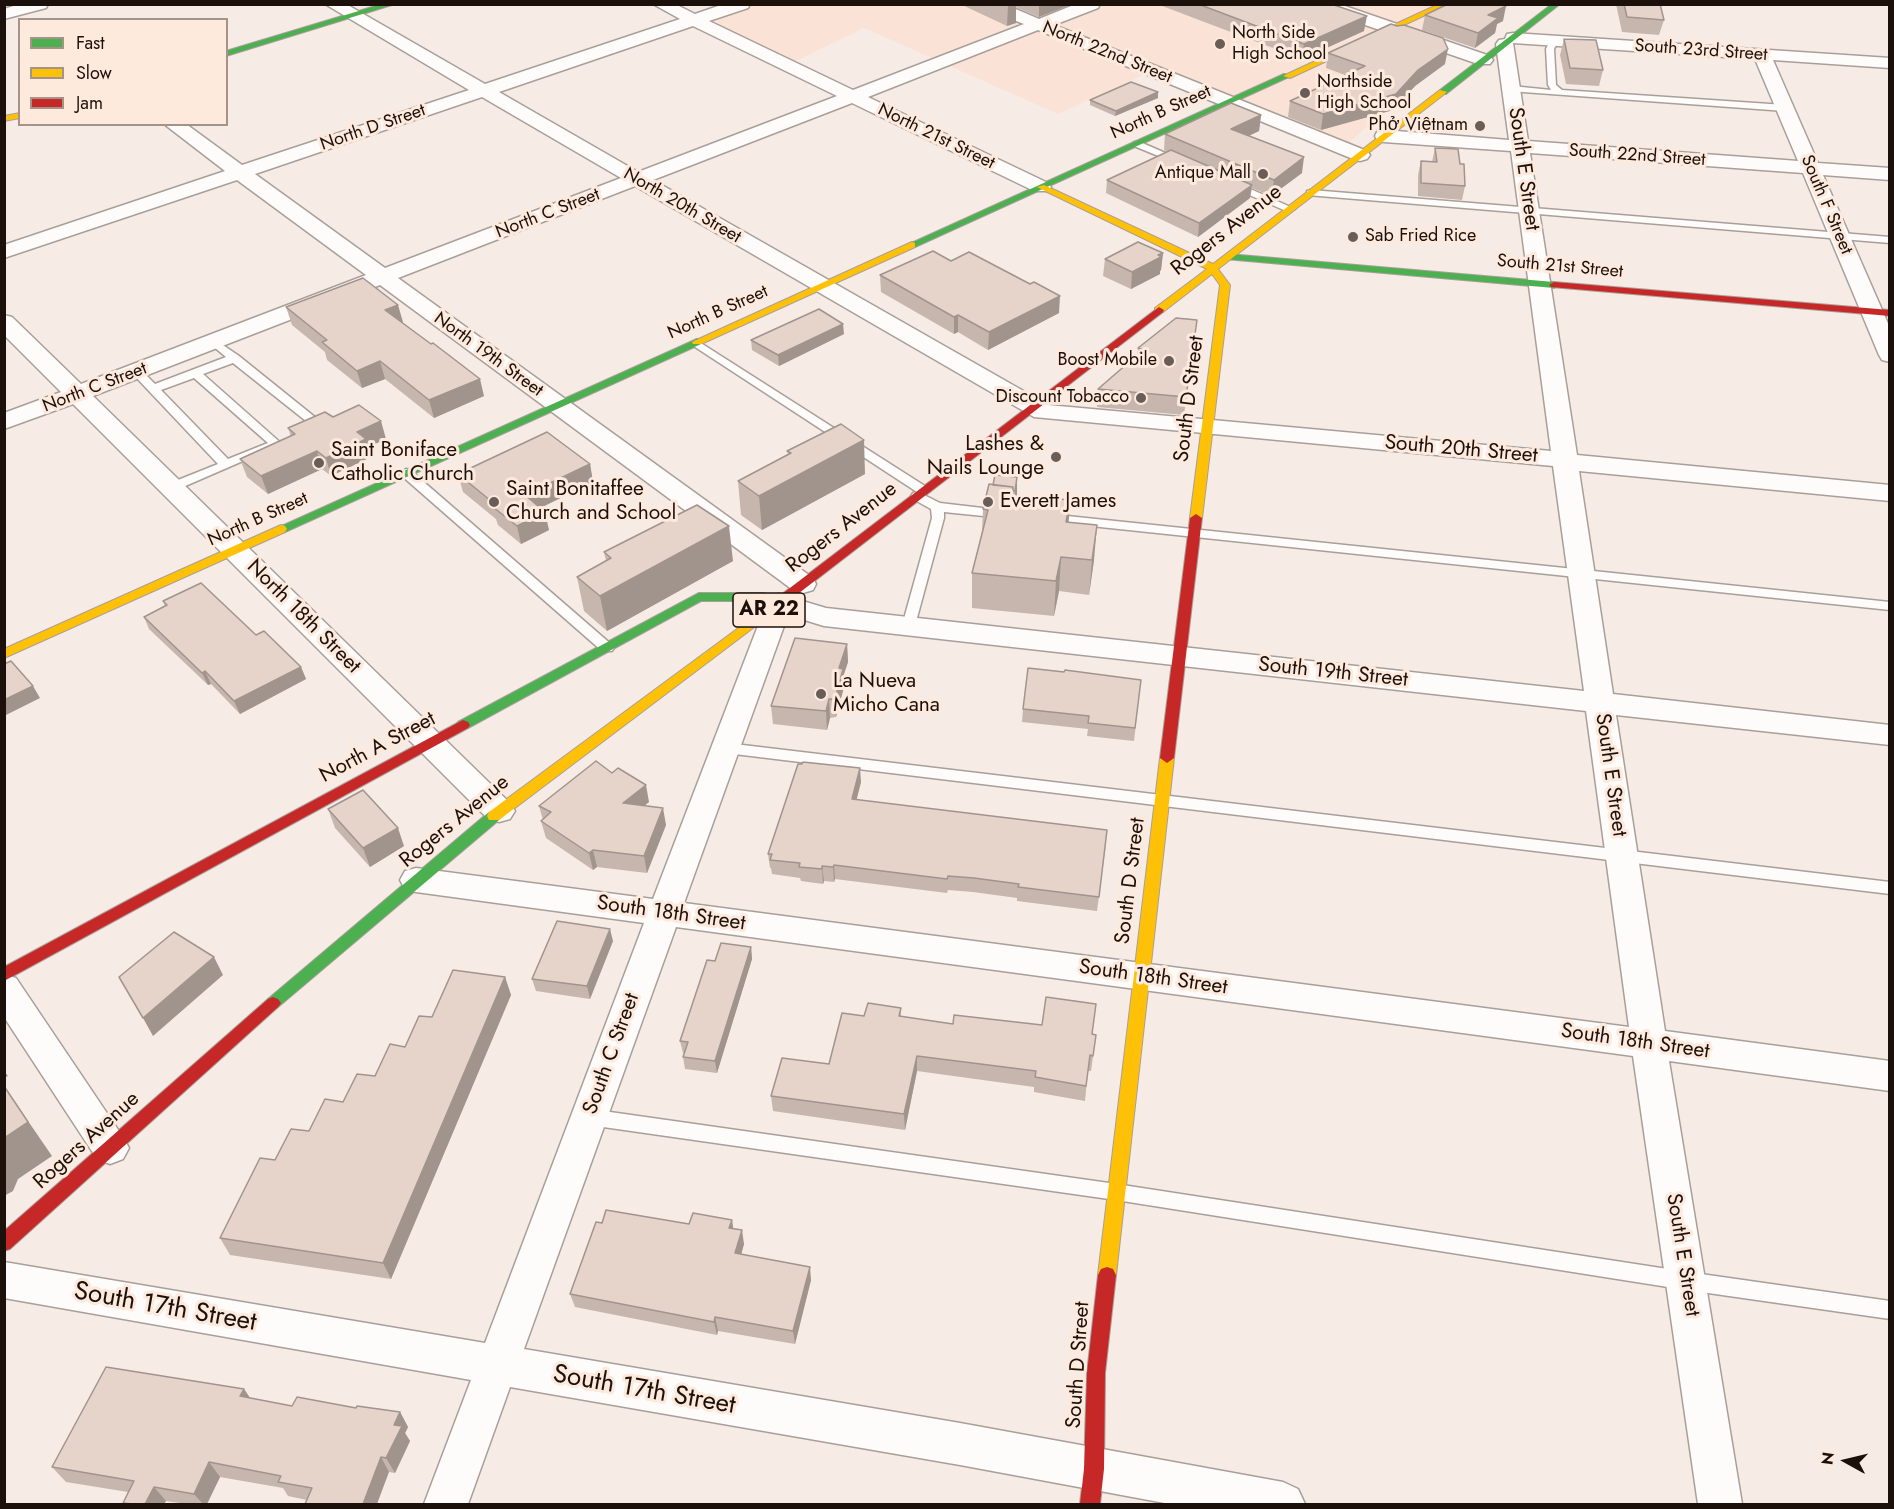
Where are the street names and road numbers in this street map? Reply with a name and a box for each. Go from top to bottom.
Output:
street label: North 22nd Street [1039,17,1175,89]
street label: South 23rd Street [1634,36,1768,66]
street label: North B Street [1107,81,1215,145]
street label: North 21st Street [874,99,998,175]
street label: North D Street [318,100,428,156]
street label: South E Street [1502,106,1544,232]
street label: South 22nd Street [1568,140,1706,172]
street label: South F Street [1795,152,1857,258]
street label: North 20th Street [619,164,745,248]
street label: Rogers Avenue [1167,180,1287,282]
street label: North C Street [493,184,603,244]
street label: South 21st Street [1496,251,1624,283]
street label: North B Street [664,281,772,345]
street label: North 19th Street [429,308,547,402]
street label: South D Street [1170,334,1210,464]
street label: North C Street [40,358,150,418]
street label: South 20th Street [1384,431,1538,469]
street label: Rogers Avenue [782,477,902,579]
street label: North B Street [204,488,312,552]
street label: North 18th Street [241,555,365,679]
road number: AR 22 [733,593,805,627]
street label: South 19th Street [1257,653,1409,693]
street label: North A Street [316,707,440,789]
street label: South E Street [1589,712,1631,838]
street label: Rogers Avenue [395,770,515,874]
street label: South D Street [1111,816,1151,946]
street label: South 18th Street [595,891,747,937]
street label: South 18th Street [1077,955,1229,1001]
street label: South C Street [578,990,646,1118]
street label: South 18th Street [1559,1019,1711,1065]
street label: Rogers Avenue [29,1087,145,1195]
street label: South E Street [1660,1192,1704,1318]
street label: South 17th Street [71,1277,259,1339]
street label: South D Street [1062,1301,1096,1429]
street label: South 17th Street [550,1360,738,1422]

